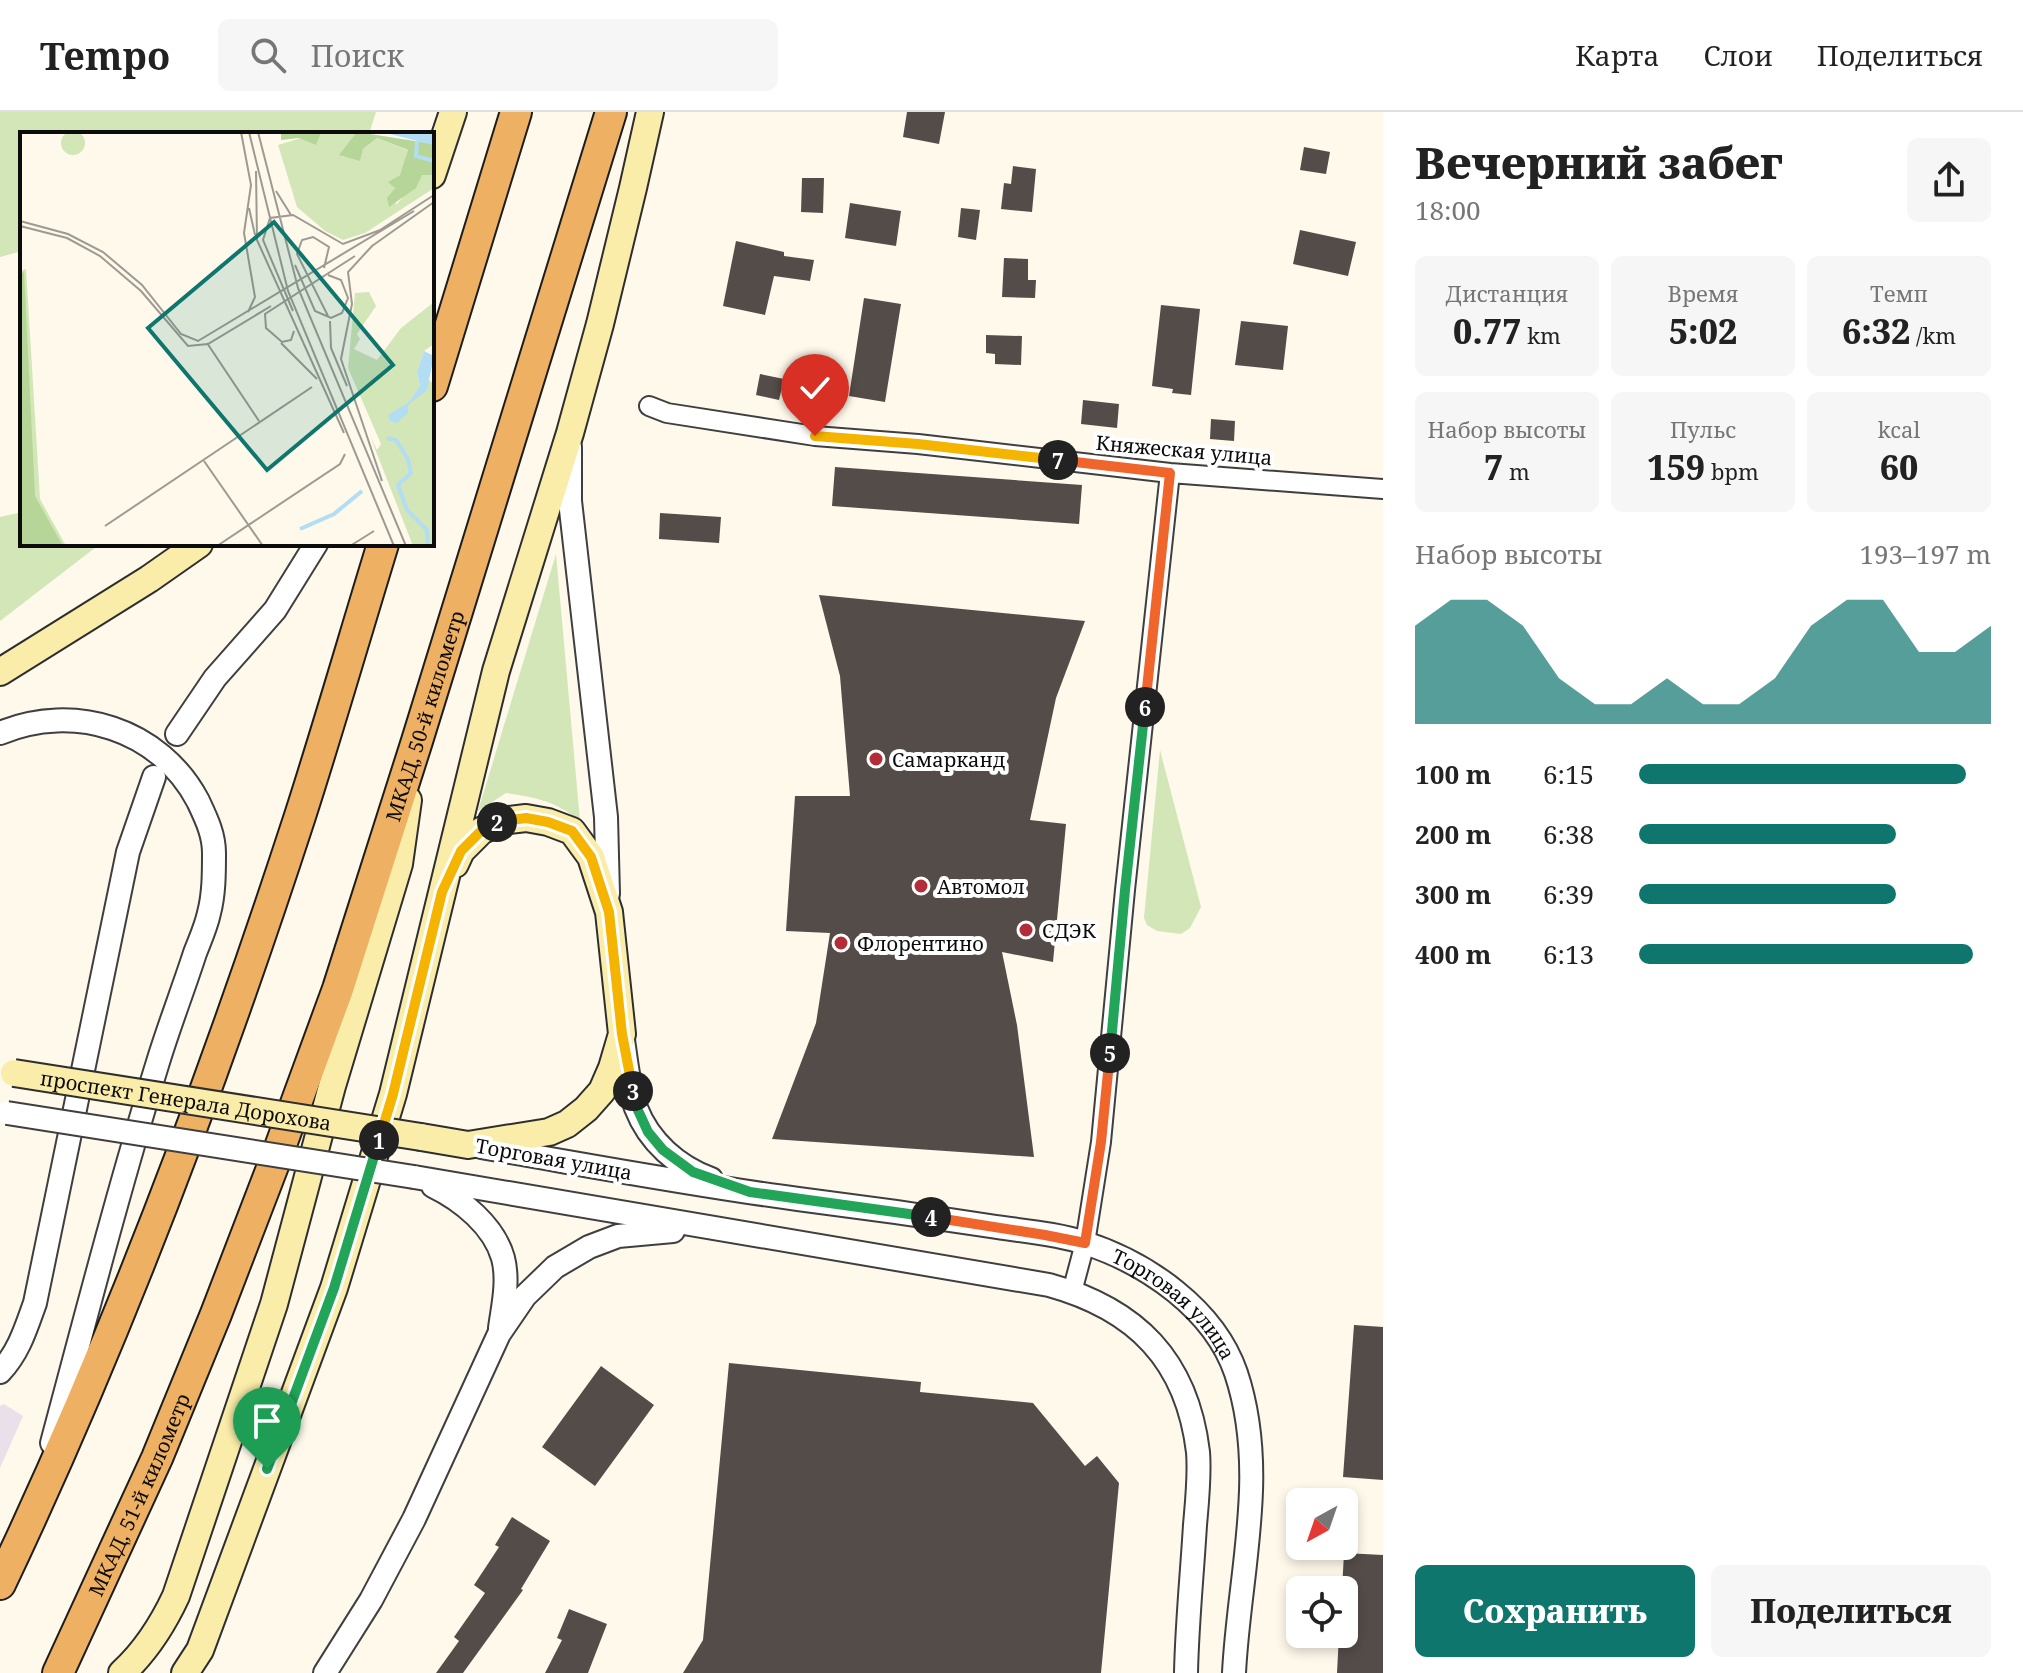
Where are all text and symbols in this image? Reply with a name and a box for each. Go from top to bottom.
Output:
search box [218,19,778,91]
text: Tempo [40,29,170,81]
icon: search [246,33,290,77]
text: Поиск [310,35,404,76]
text: Карта [1575,36,1659,74]
text: Слои [1703,36,1773,74]
text: Поделиться [1817,36,1983,74]
inset map [20,132,434,546]
text: Вечерний забег [1415,132,1783,192]
button: share [1907,138,1991,222]
text: 18:00 [1415,192,1481,228]
text: Дистанция [1446,278,1568,308]
text: Время [1668,278,1738,308]
text: Темп [1870,278,1928,308]
text: 0.77 [1453,308,1522,354]
text: 5:02 [1669,308,1737,354]
text: 6:32 [1842,308,1910,354]
text: km [1522,320,1561,350]
text: /km [1910,320,1956,350]
pin [781,354,849,436]
icon: check [793,366,837,410]
text: Набор высоты [1428,414,1586,444]
text: Пульс [1670,414,1736,444]
text: kcal [1878,414,1920,444]
street label: Княжеская улица [1095,429,1273,471]
pin: 7 [1038,440,1078,480]
text: 7 [1484,444,1503,490]
text: 159 [1647,444,1705,490]
text: 60 [1880,444,1918,490]
text: 7 [1052,445,1064,475]
text: m [1503,456,1530,486]
text: bpm [1705,456,1759,486]
text: Набор высоты [1415,536,1603,572]
text: 193–197 m [1859,536,1991,572]
street label: МКАД, 50-й километр [379,607,470,825]
pin: 6 [1125,687,1165,727]
text: 6 [1139,692,1151,722]
place label: Самарканд [892,746,1005,773]
marker: Самарканд [867,750,885,768]
text: 100 m [1415,756,1491,792]
text: 6:15 [1543,756,1594,792]
pin: 2 [477,802,517,842]
text: 2 [491,807,503,837]
text: 200 m [1415,816,1491,852]
text: 6:38 [1543,816,1594,852]
place label: Автомол [937,873,1025,900]
text: 300 m [1415,876,1491,912]
text: 6:39 [1543,876,1594,912]
marker: Автомол [912,877,930,895]
place label: СДЭК [1042,917,1097,944]
marker: СДЭК [1017,921,1035,939]
place label: Флорентино [857,930,984,957]
marker: Флорентино [832,934,850,952]
text: 400 m [1415,936,1491,972]
text: 6:13 [1543,936,1594,972]
pin: 5 [1090,1033,1130,1073]
text: 5 [1104,1038,1116,1068]
street label: проспект Генерала Дорохова [38,1064,333,1136]
pin: 3 [613,1071,653,1111]
text: 3 [627,1076,639,1106]
pin: 1 [359,1120,399,1160]
text: 1 [373,1125,385,1155]
street label: Торговая улица [474,1132,634,1186]
pin: 4 [911,1197,951,1237]
text: 4 [925,1202,937,1232]
street label: Торговая улица [1108,1242,1242,1364]
pin [233,1387,301,1469]
street label: МКАД, 51-й километр [82,1389,196,1600]
icon: arrive [245,1399,289,1443]
north arrow [1286,1488,1358,1560]
map controls [1286,1488,1358,1648]
button: Сохранить [1415,1565,1695,1657]
button: Поделиться [1711,1565,1991,1657]
button: locate [1286,1576,1358,1648]

